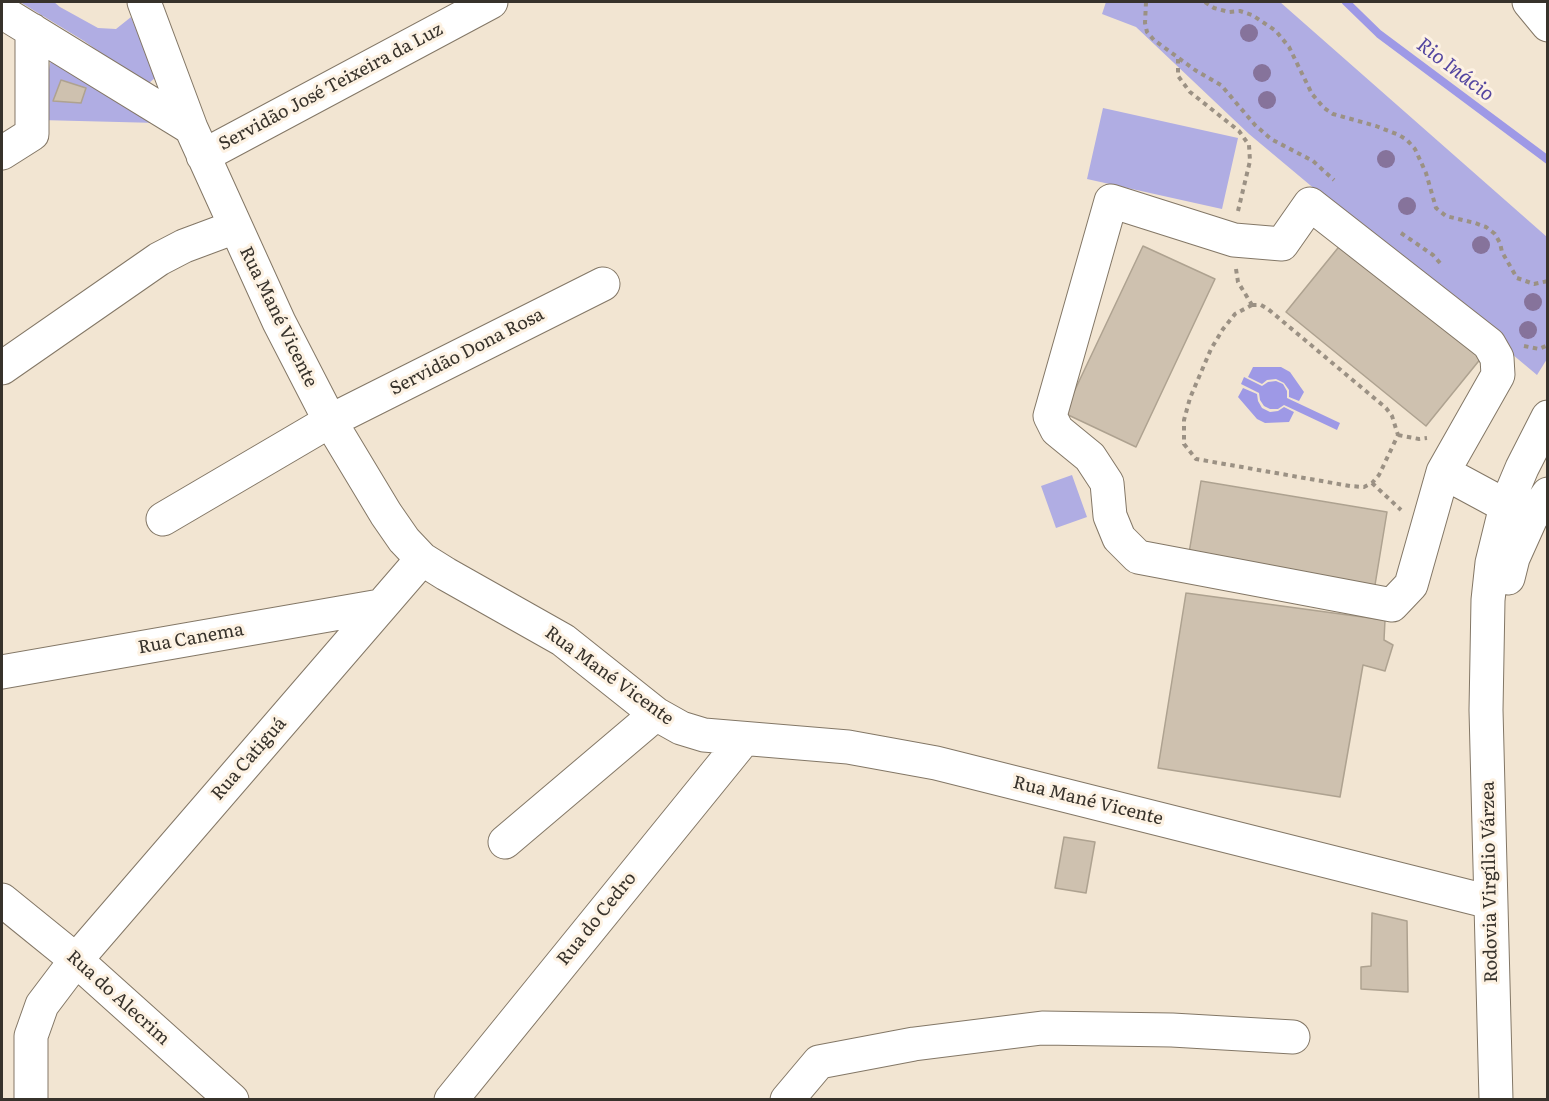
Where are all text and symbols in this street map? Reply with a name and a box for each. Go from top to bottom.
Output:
street label: Servidão José Teixeira da Luz [215,19,447,155]
water label: Rio Inácio [1412,33,1498,107]
street label: Rua Mané Vicente [235,243,321,391]
street label: Servidão Dona Rosa [386,304,548,400]
street label: Rua Canema [136,619,246,659]
street label: Rua Mané Vicente [540,622,678,730]
street label: Rua Catiguá [207,713,291,805]
street label: Rua Mané Vicente [1011,772,1165,830]
street label: Rodovia Virgílio Várzea [1477,781,1503,983]
street label: Rua do Cedro [553,868,641,970]
street label: Rua do Alecrim [62,946,174,1050]

